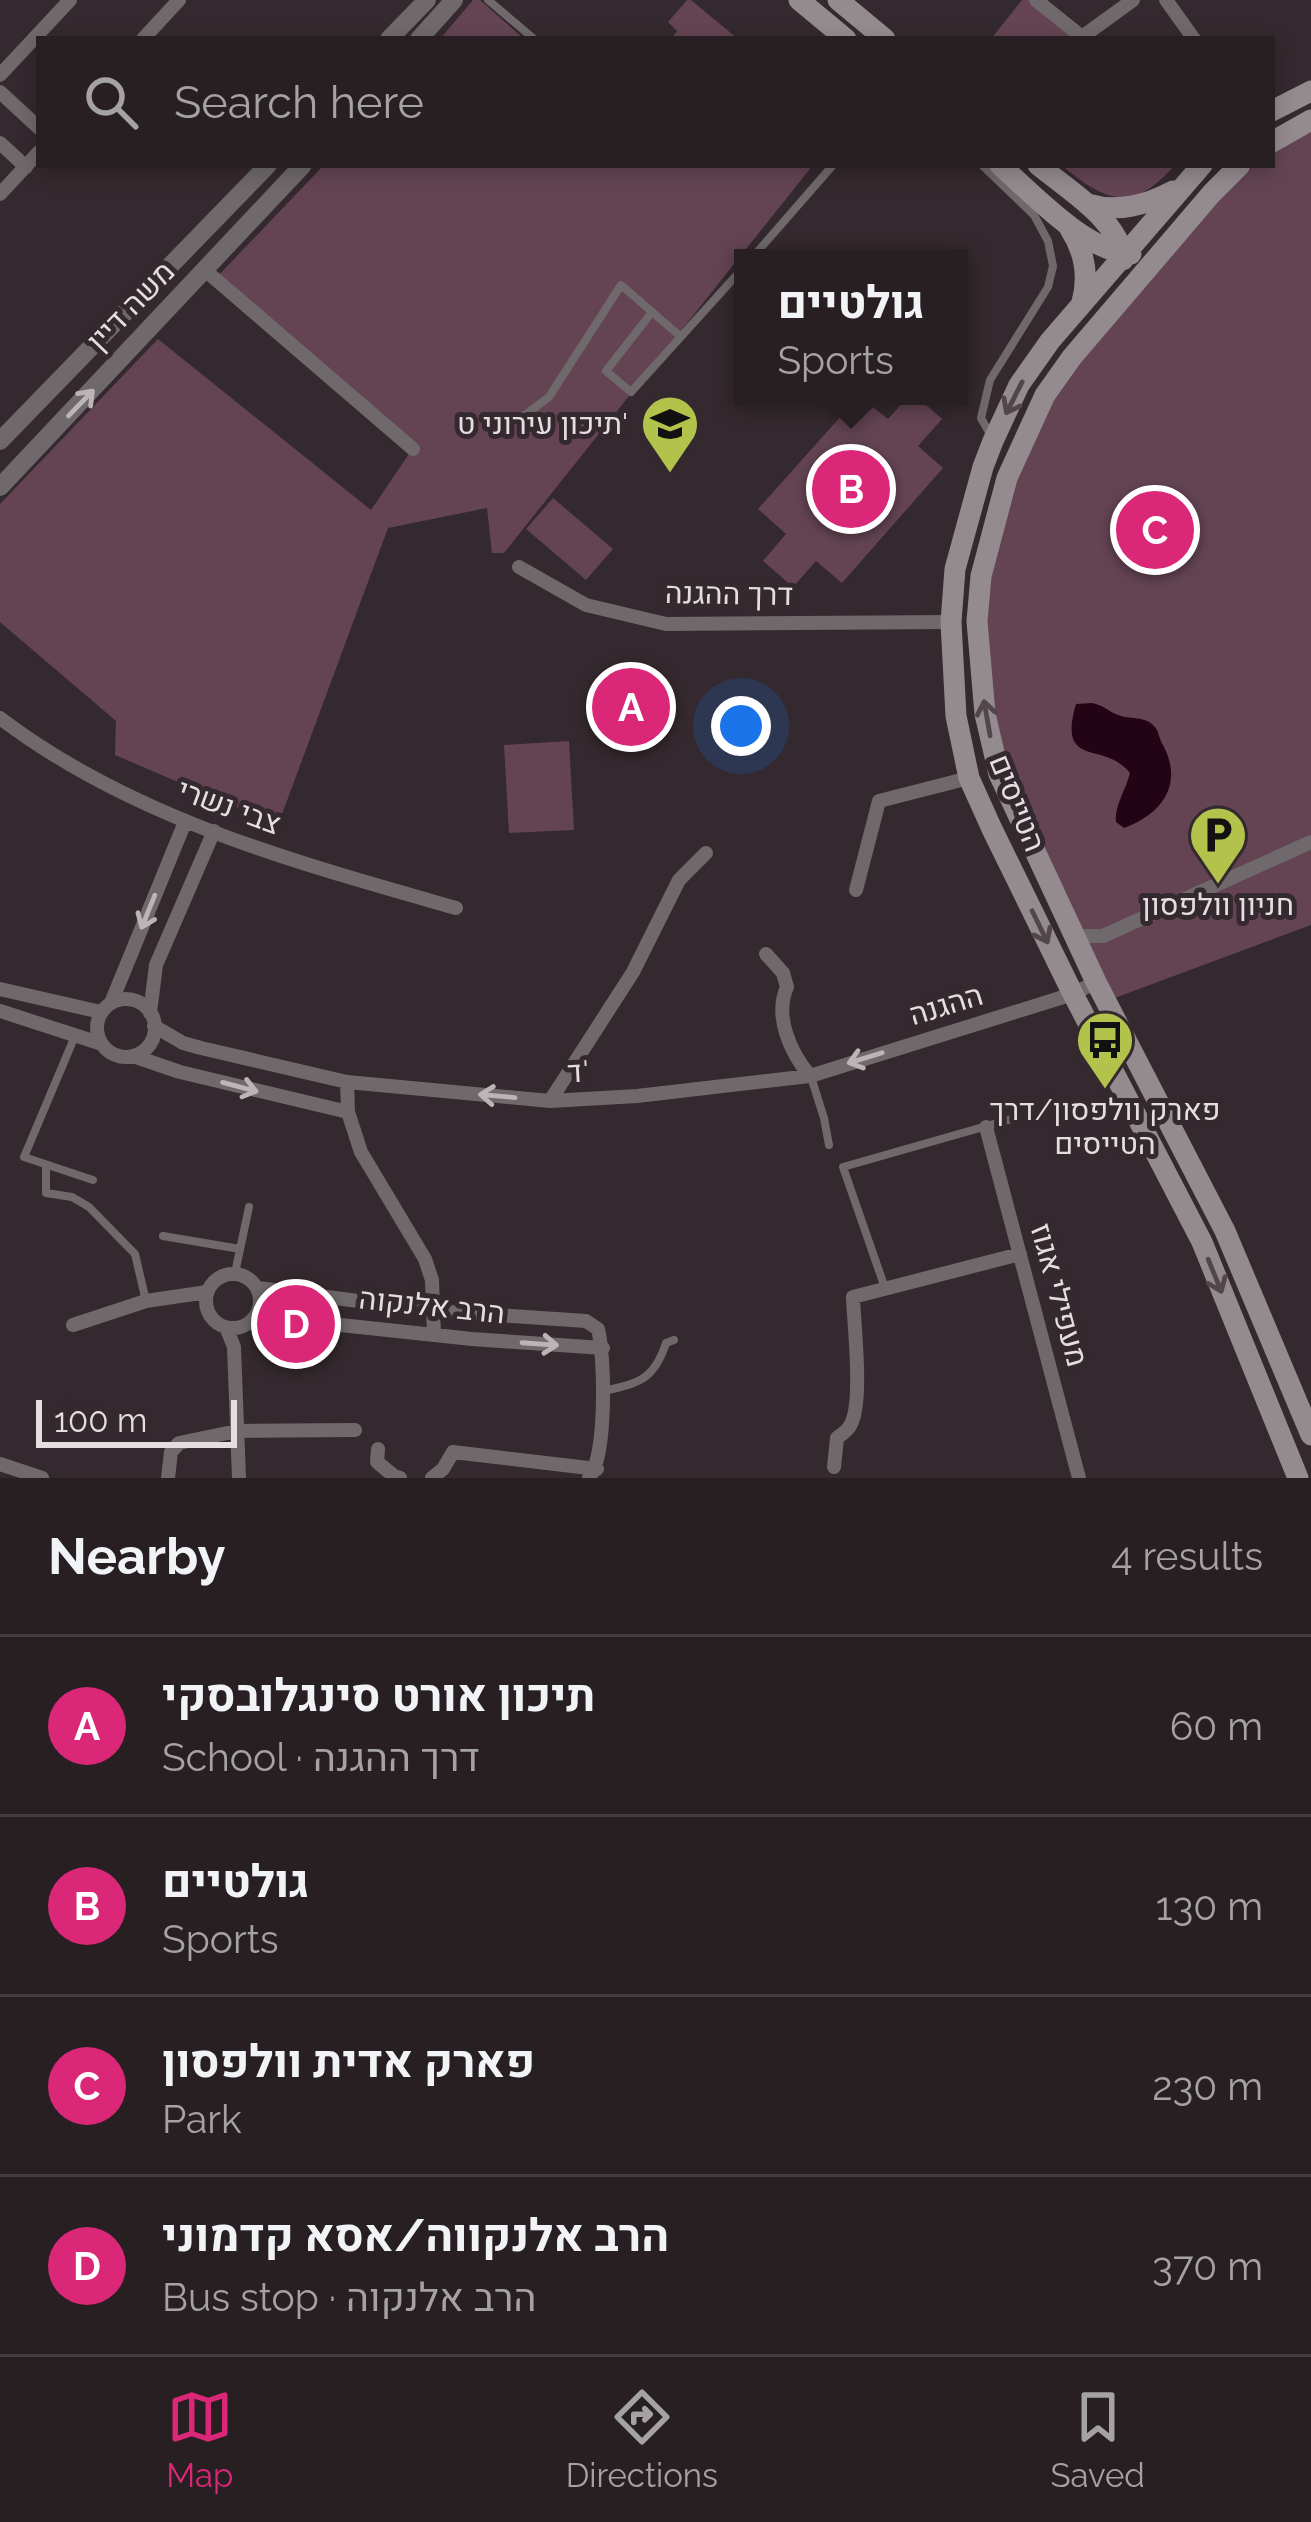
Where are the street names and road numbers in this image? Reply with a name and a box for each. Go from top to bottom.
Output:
street label: משה דיין [80,254,182,358]
street label: דרך ההגנה [665,575,793,612]
street label: הטייסים [982,749,1053,856]
street label: צבי נשרי [173,772,286,841]
street label: ההגנה [905,977,987,1032]
street label: ד' [566,1053,590,1090]
street label: מעפילי אגוז [1024,1220,1095,1370]
street label: הרב אלנקוה [357,1280,507,1331]

